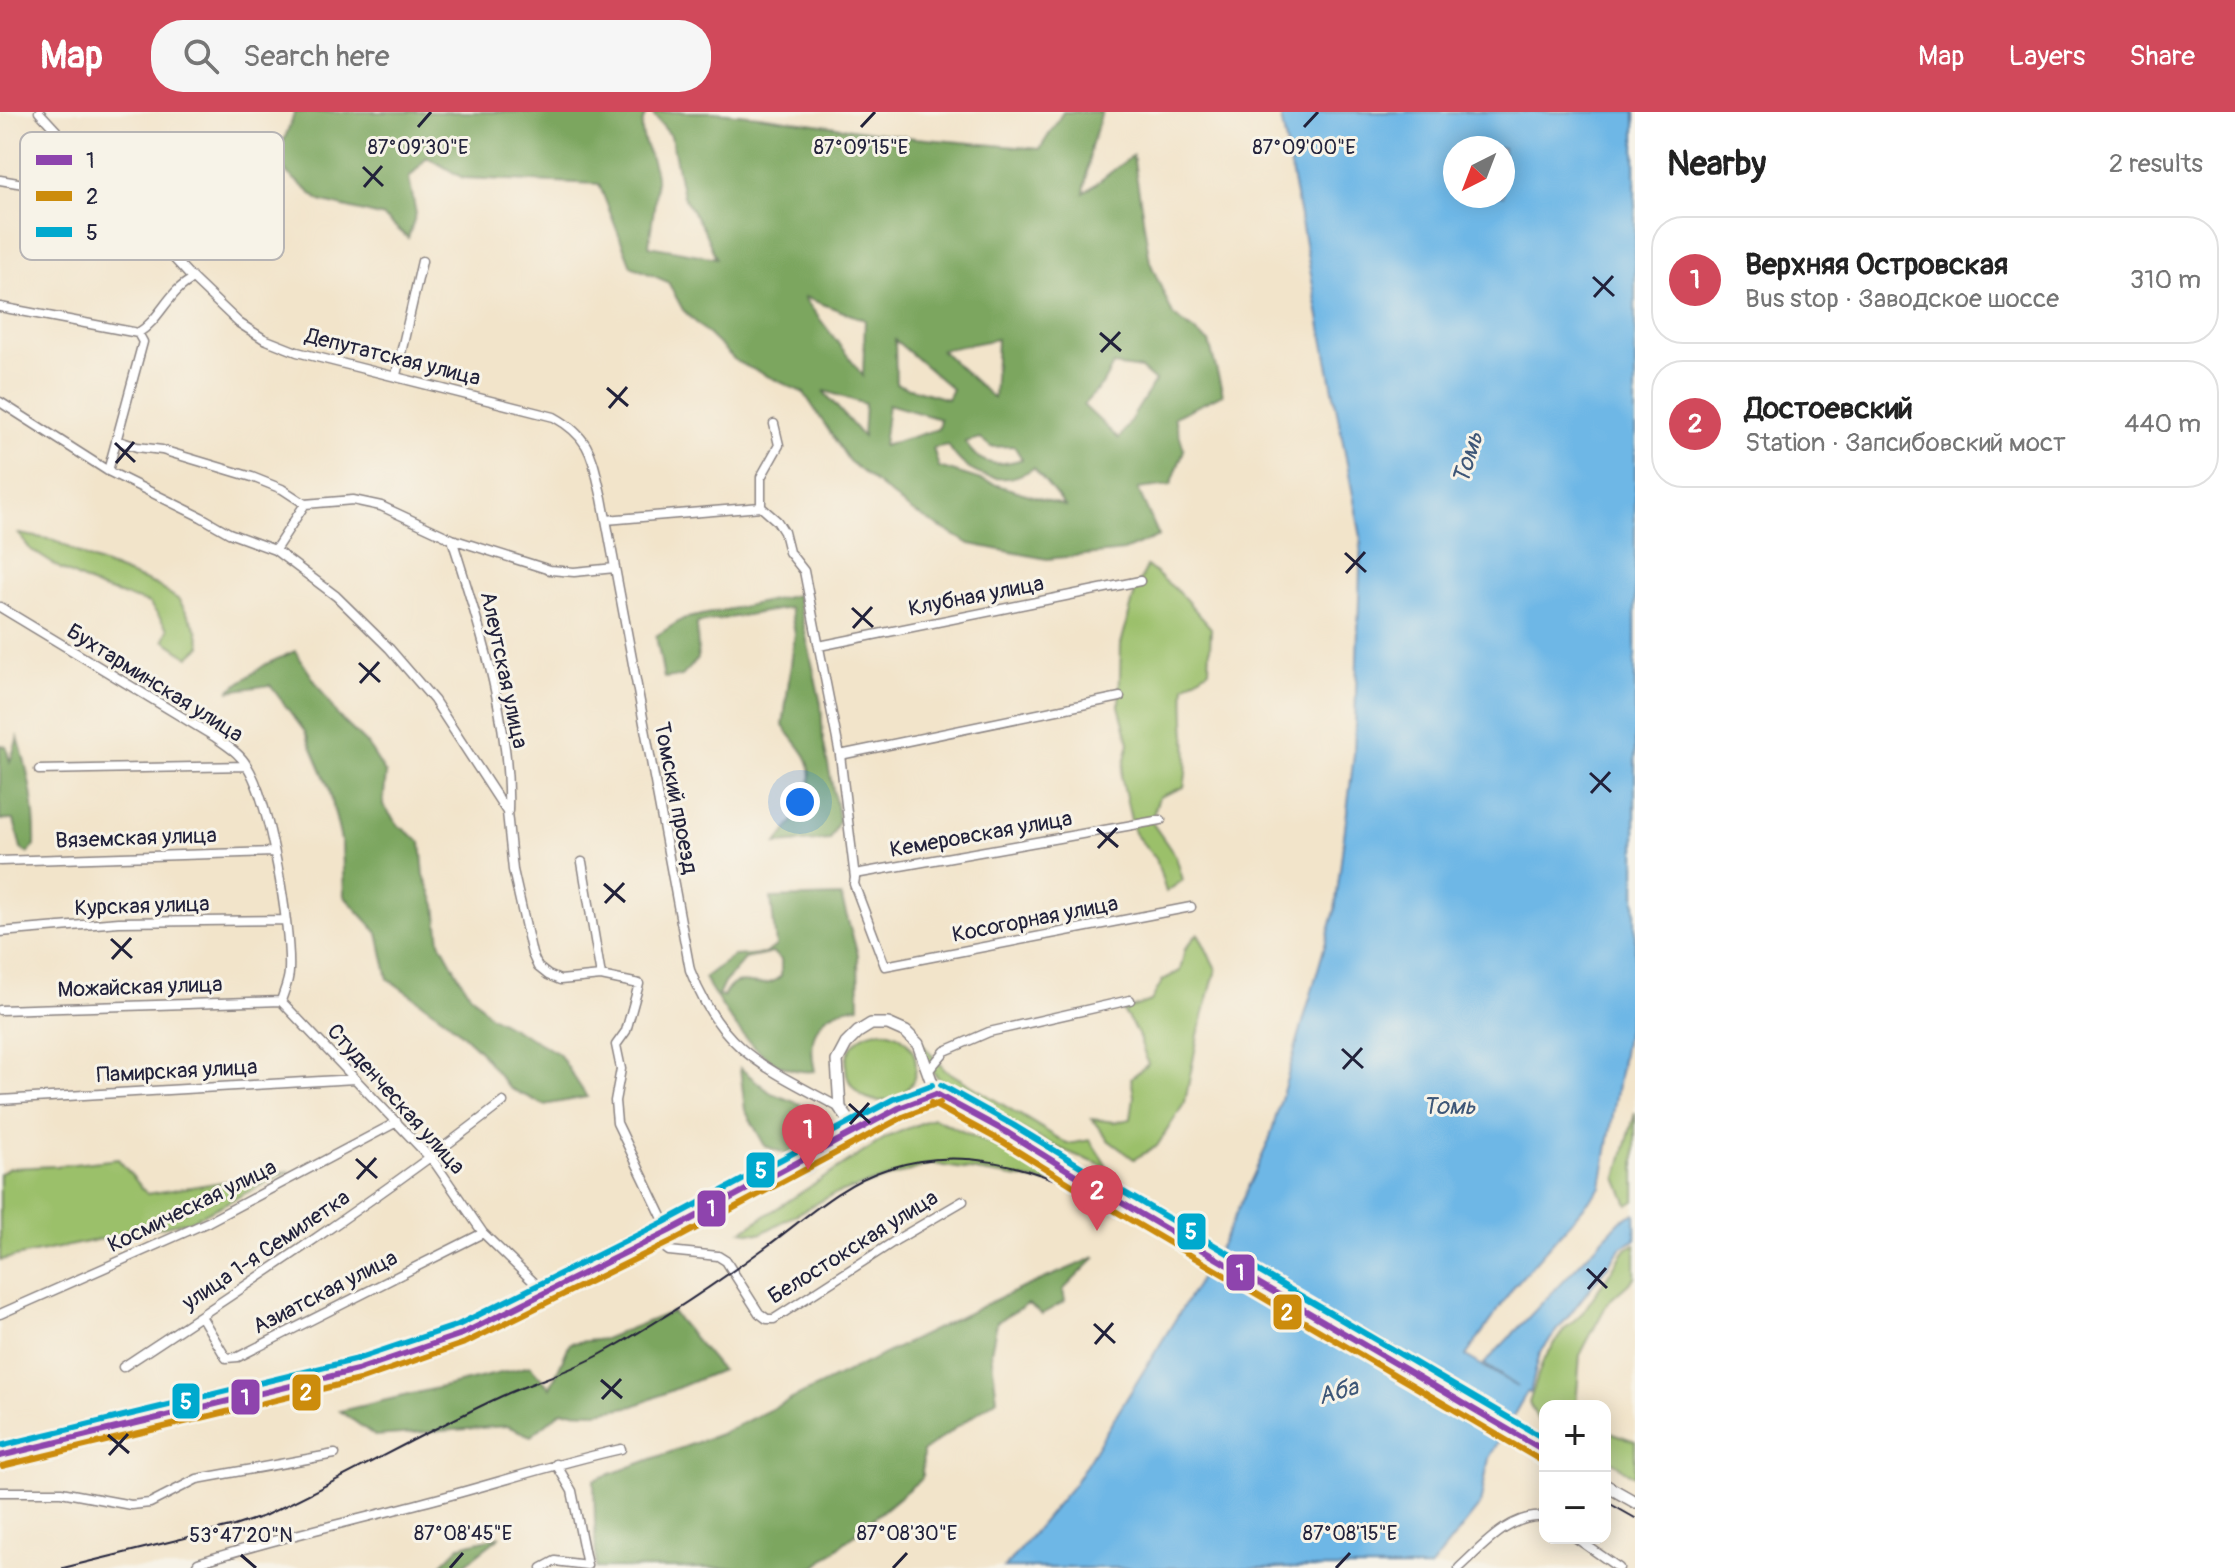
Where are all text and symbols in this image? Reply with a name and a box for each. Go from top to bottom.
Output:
search box [151,20,711,92]
text: Map [40,32,103,80]
icon: search [179,34,223,78]
text: Search here [243,38,390,75]
text: Map [1918,39,1964,74]
text: Layers [2008,39,2085,74]
text: Share [2129,39,2195,74]
legend [20,132,284,260]
text: 87°09'30"E [368,135,468,160]
text: 87°09'15"E [814,135,908,160]
text: 87°09'00"E [1252,135,1356,160]
north arrow [1443,136,1515,208]
text: Nearby [1667,143,1766,186]
text: 1 [86,147,95,175]
text: 2 results [2109,148,2203,180]
text: 2 [86,183,98,211]
text: 5 [86,219,98,247]
text: Верхняя Островская [1745,246,2008,283]
text: 1 [1690,264,1700,296]
text: 310 m [2130,264,2201,296]
text: Bus stop · Заводское шоссе [1745,283,2059,315]
street label: Депутатская улица [302,321,484,392]
text: Достоевский [1745,390,1913,427]
text: 2 [1688,408,1702,440]
text: 440 m [2124,408,2201,440]
text: Station · Запсибовский мост [1745,427,2066,459]
water label: Томь [1446,428,1490,488]
street label: Клубная улица [906,569,1046,623]
street label: Алеутская улица [474,589,534,751]
street label: Бухтарминская улица [61,617,249,749]
street label: Томский проезд [648,720,704,876]
your location [780,782,820,822]
street label: Кемеровская улица [888,804,1074,864]
street label: Вяземская улица [55,821,217,855]
street label: Косогорная улица [950,889,1120,949]
street label: Курская улица [74,890,210,922]
street label: Можайская улица [57,970,223,1004]
street label: Студенческая улица [321,1018,471,1180]
street label: Памирская улица [96,1053,258,1089]
water label: Томь [1422,1092,1476,1121]
pin: 1 [782,1104,834,1170]
line badge: 5 [745,1151,776,1189]
street label: Космическая улица [103,1153,281,1259]
text: 5 [755,1157,767,1185]
pin: 2 [1071,1165,1123,1231]
street label: улица 1-я Семилетка [176,1183,355,1317]
street label: Белостокская улица [763,1183,943,1311]
line badge: 1 [696,1189,727,1228]
text: 1 [707,1195,715,1223]
line badge: 5 [1176,1212,1207,1251]
text: 5 [1185,1218,1197,1246]
street label: Азиатская улица [248,1244,402,1340]
line badge: 1 [1225,1253,1256,1292]
text: 1 [1236,1259,1244,1287]
line badge: 2 [1272,1293,1303,1331]
text: 2 [1281,1299,1293,1327]
water label: Аба [1315,1372,1363,1412]
line badge: 2 [291,1373,322,1412]
line badge: 1 [230,1378,261,1416]
text: 2 [300,1379,312,1407]
line badge: 5 [171,1382,201,1420]
text: 1 [241,1384,249,1412]
text: 5 [180,1388,192,1416]
map controls [1539,1400,1611,1544]
button: + [1539,1400,1611,1472]
button: − [1539,1472,1611,1544]
text: 87°08'45"E [414,1521,512,1546]
text: 87°08'30"E [857,1521,957,1546]
text: 87°08'15"E [1303,1521,1397,1546]
text: 53°47'20"N [189,1523,293,1548]

